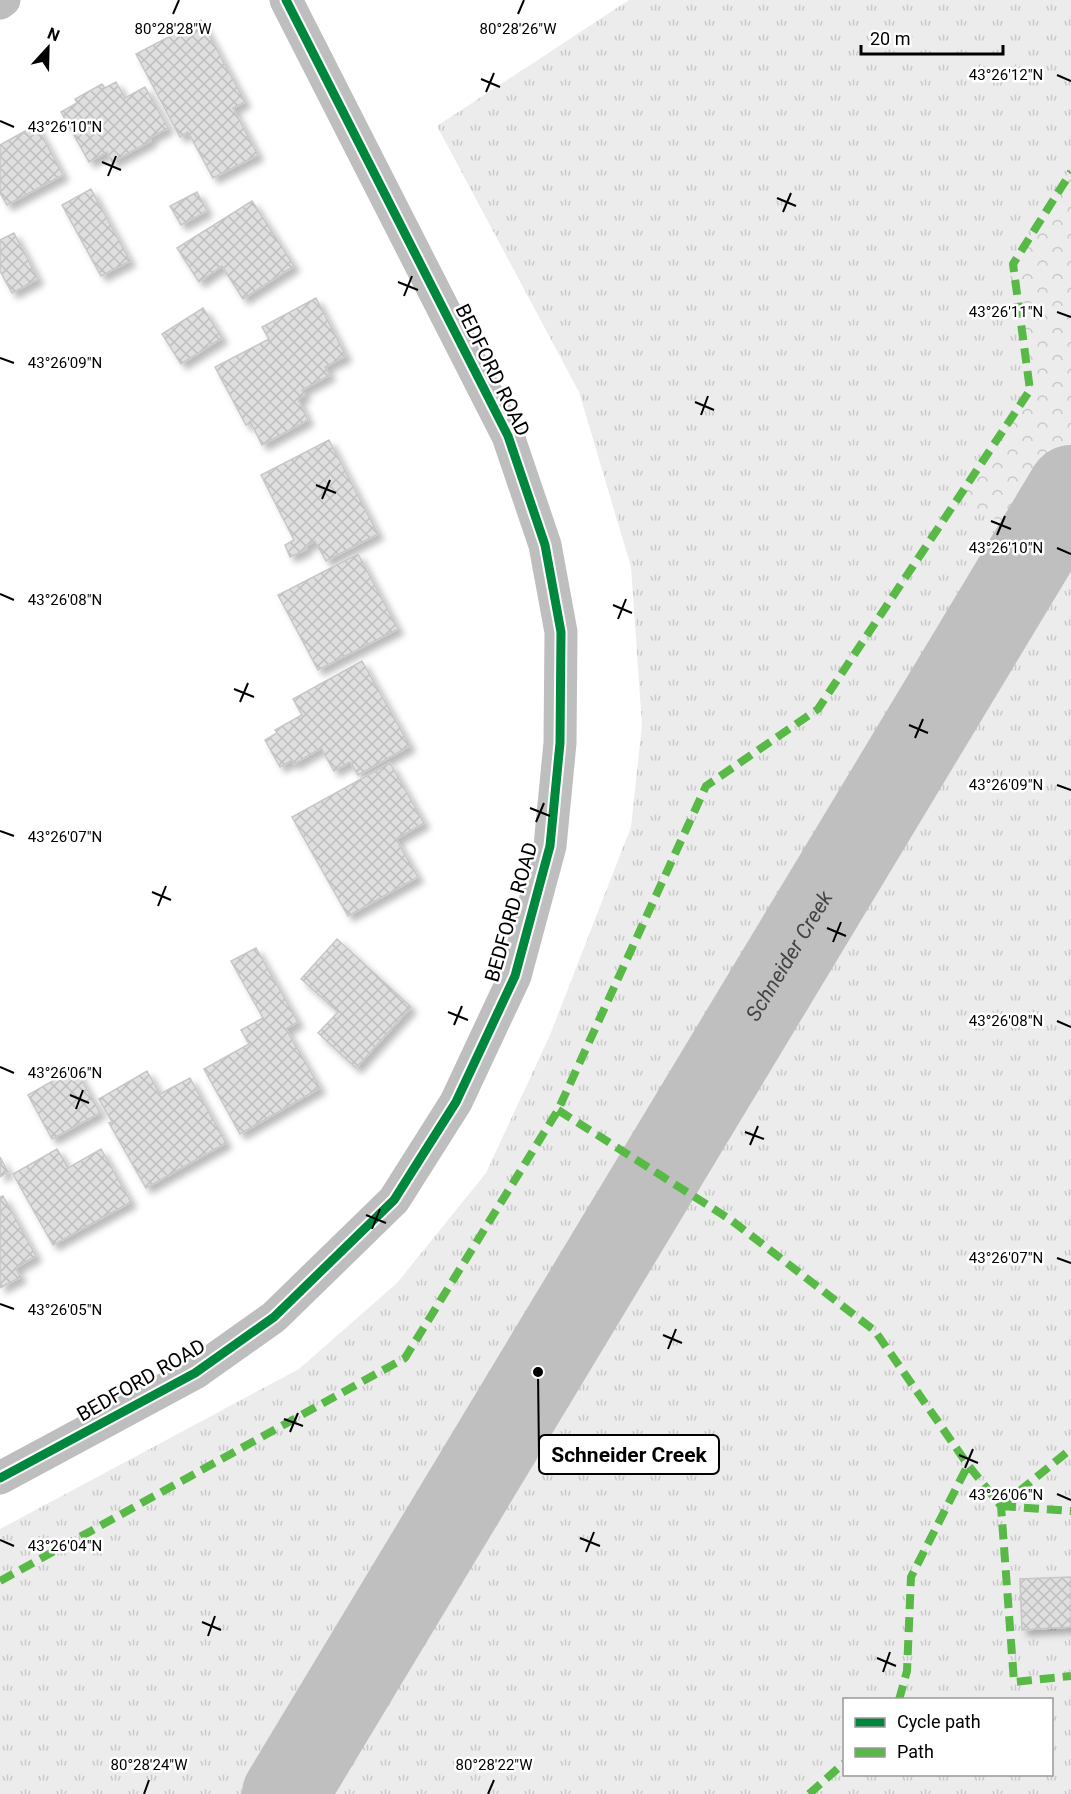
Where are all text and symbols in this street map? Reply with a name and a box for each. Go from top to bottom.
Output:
north arrow [18,18,78,78]
scale bar [861,18,1004,56]
text: 80°28'28"W [135,20,211,38]
text: 80°28'26"W [480,20,556,38]
text: N [45,24,62,45]
text: 20 m [870,28,910,49]
text: 43°26'12"N [969,66,1043,84]
text: 43°26'10"N [28,118,102,136]
street label: BEDFORD ROAD [451,300,535,440]
text: 43°26'11"N [969,303,1043,321]
text: 43°26'09"N [28,354,102,372]
text: 43°26'10"N [969,539,1043,557]
text: 43°26'08"N [28,591,102,609]
text: 43°26'09"N [969,776,1043,794]
text: 43°26'07"N [28,828,102,846]
street label: BEDFORD ROAD [480,839,542,985]
water label: Schneider Creek [741,886,838,1025]
text: 43°26'08"N [969,1012,1043,1030]
text: 43°26'06"N [28,1064,102,1082]
text: 43°26'07"N [969,1249,1043,1267]
text: 43°26'05"N [28,1301,102,1319]
street label: BEDFORD ROAD [73,1334,209,1426]
callout: Schneider Creek [539,1435,719,1474]
text: Schneider Creek [551,1443,708,1467]
text: 43°26'06"N [969,1486,1043,1504]
text: 43°26'04"N [28,1537,102,1555]
legend [843,1698,1053,1776]
text: Cycle path [897,1711,981,1732]
text: Path [897,1741,934,1762]
text: 80°28'24"W [111,1756,187,1774]
text: 80°28'22"W [456,1756,532,1774]

